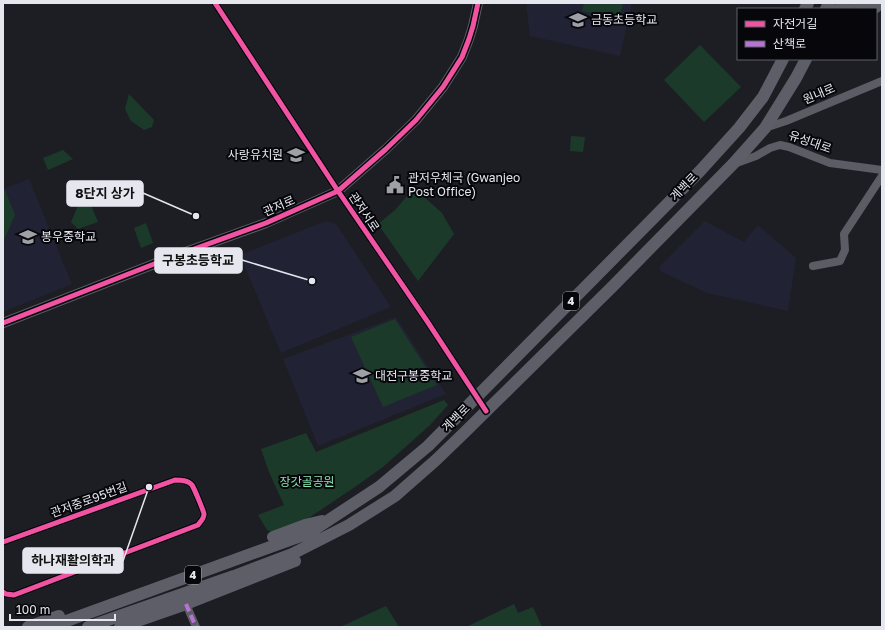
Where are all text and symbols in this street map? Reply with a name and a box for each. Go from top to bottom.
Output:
legend [737,8,877,60]
school or university icon: 금동초등학교 [568,10,588,30]
place label: 금동초등학교 [591,12,657,27]
text: 자전거길 [773,16,817,31]
text: 산책로 [773,36,806,51]
street label: 원내로 [801,80,837,107]
street label: 유성대로 [787,127,833,156]
school or university icon: 사랑유치원 [286,145,306,165]
place label: 사랑유치원 [228,147,283,162]
place label: 관저우체국 (Gwanjeo Post Office) [408,170,520,199]
street label: 계백로 [667,170,701,204]
public building icon: 관저우체국 (Gwanjeo Post Office) [385,175,405,195]
callout: 8단지 상가 [67,181,143,206]
text: 8단지 상가 [75,185,135,201]
street label: 관저서로 [346,189,383,234]
street label: 관저로 [261,192,297,219]
school or university icon: 봉우중학교 [18,227,38,247]
place label: 봉우중학교 [41,229,96,244]
callout: 구봉초등학교 [155,248,242,273]
text: 구봉초등학교 [162,252,234,268]
road number: 4 [563,292,579,310]
school or university icon: 대전구봉중학교 [352,366,372,386]
place label: 대전구봉중학교 [375,368,452,383]
street label: 계백로 [439,401,473,435]
park label: 장갓골공원 [279,474,335,489]
street label: 관저중로95번길 [48,479,129,520]
callout: 하나재활의학과 [23,548,123,573]
text: 하나재활의학과 [31,552,115,568]
road number: 4 [185,566,201,584]
scale bar [10,596,115,622]
text: 100 m [16,602,50,617]

